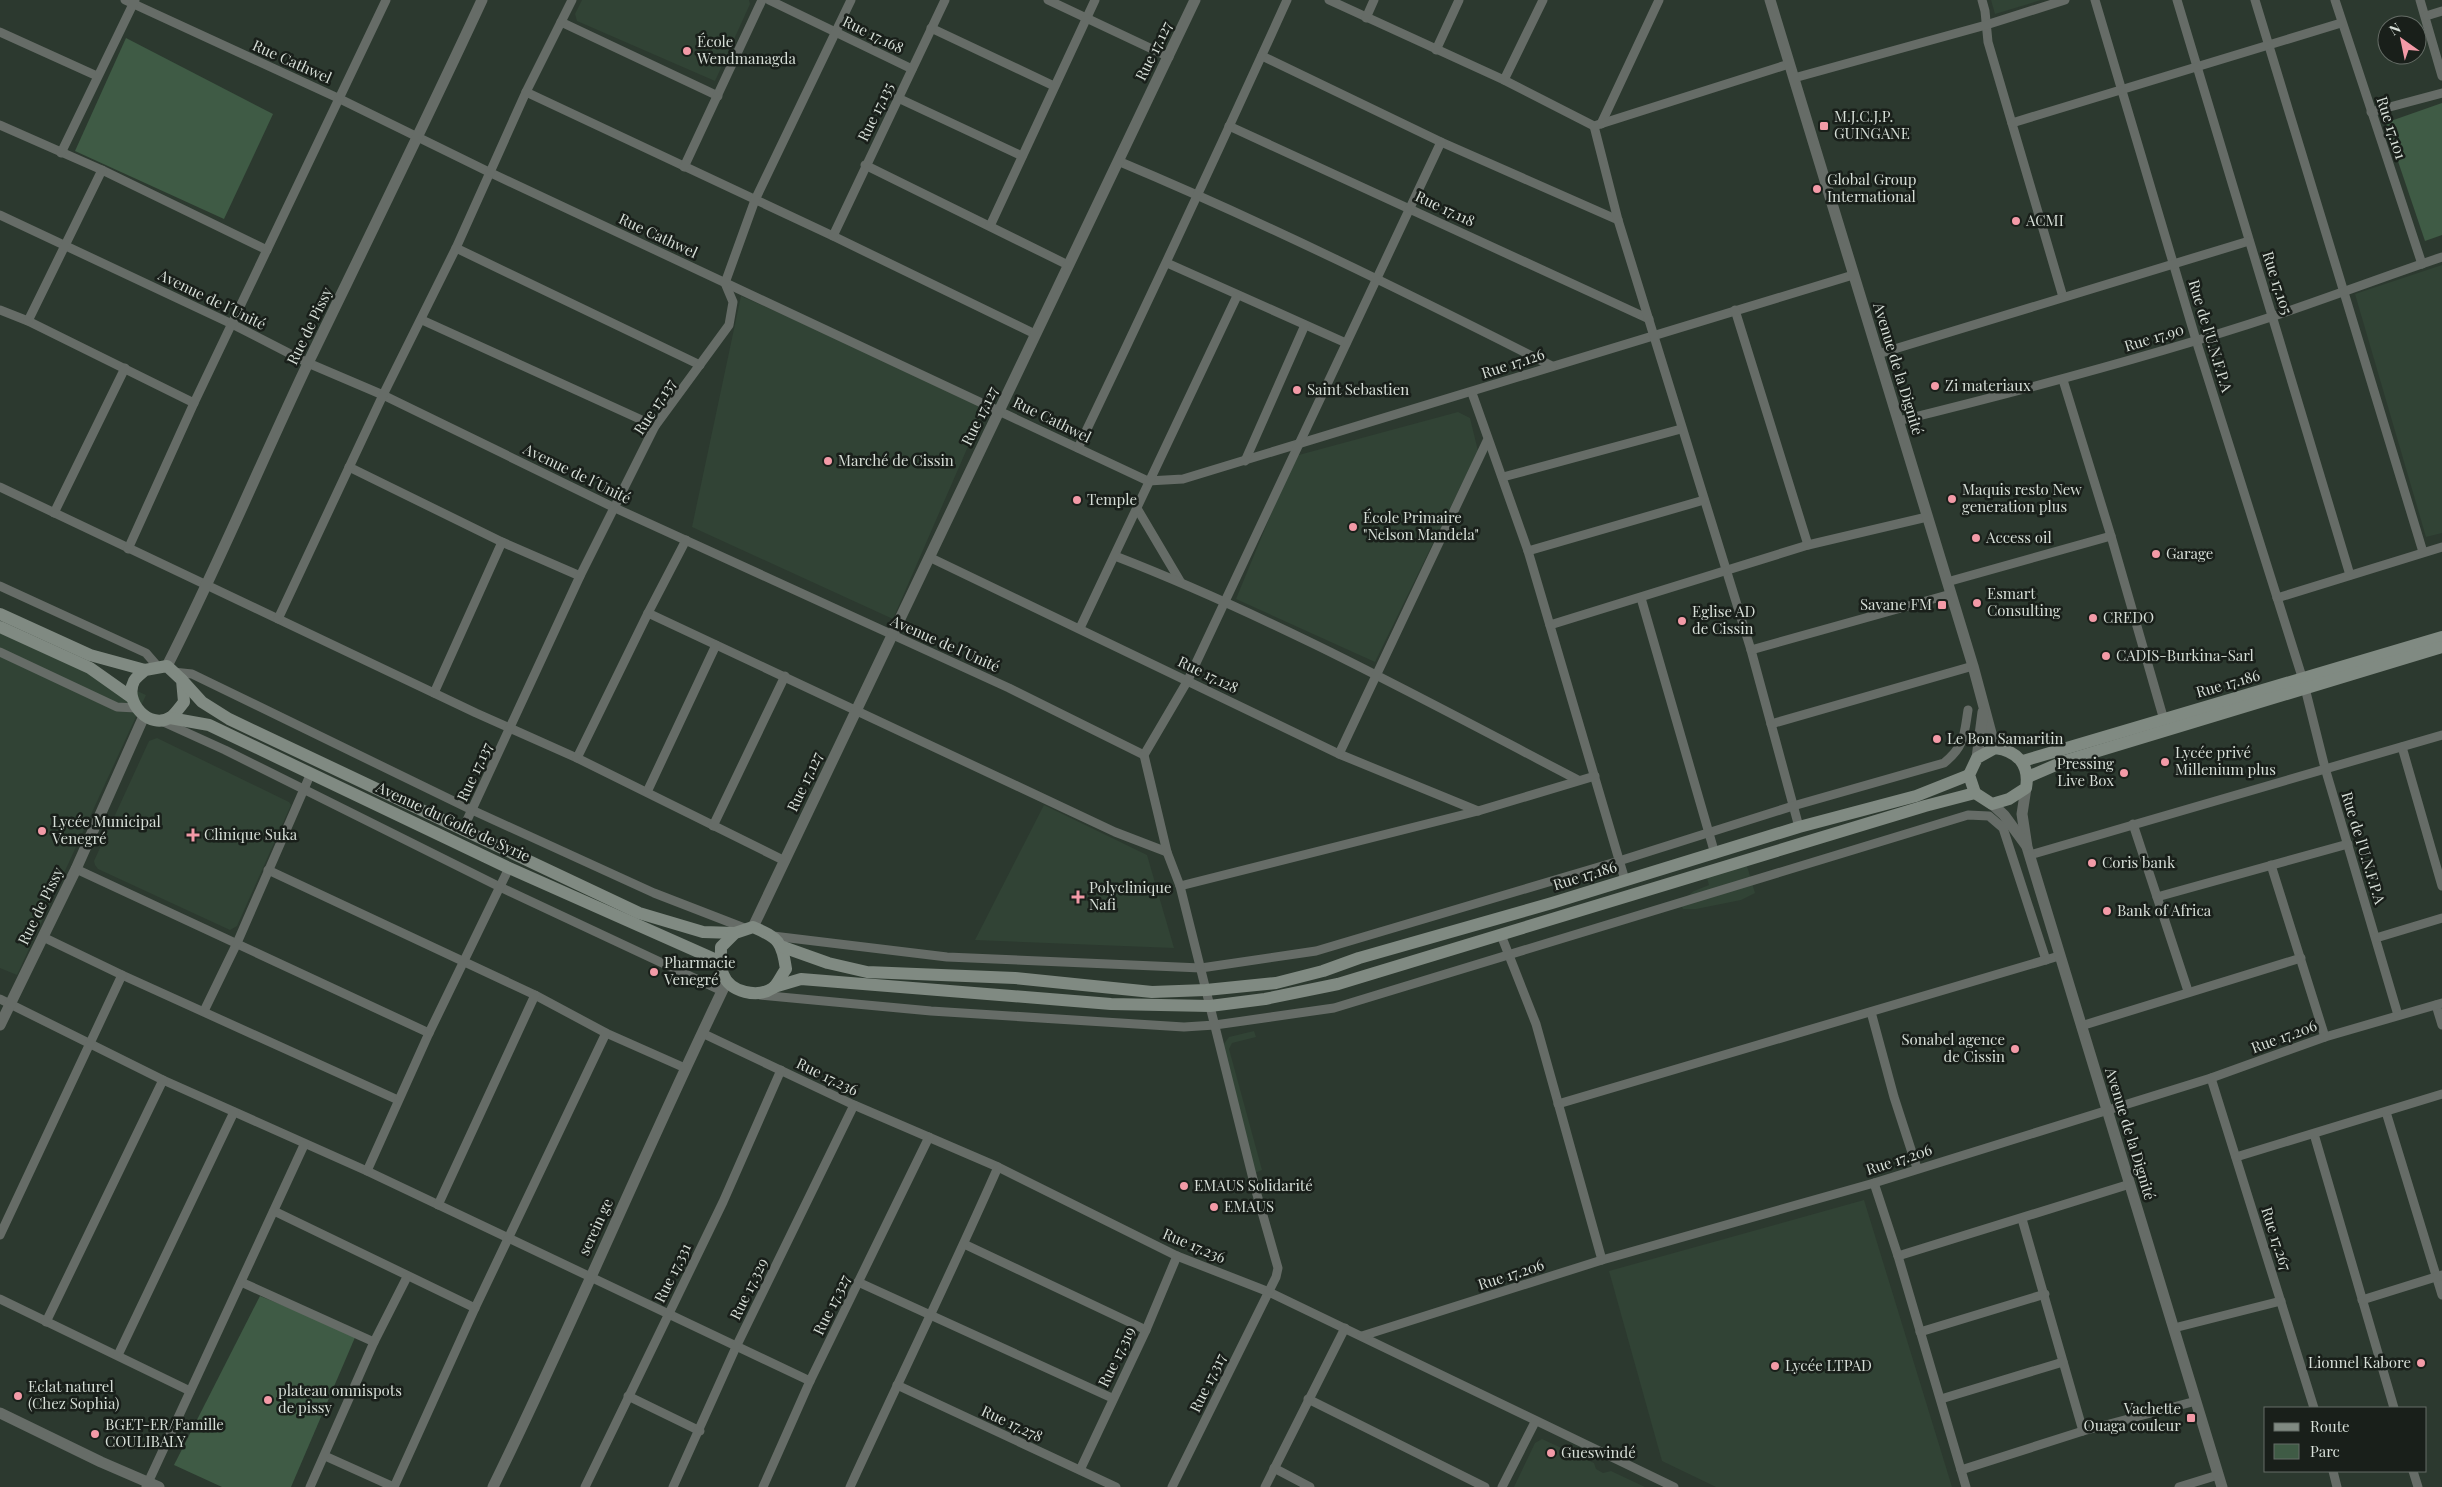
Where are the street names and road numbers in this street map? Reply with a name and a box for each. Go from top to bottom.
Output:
street label: Rue 17.168 [840,11,908,58]
street label: Rue 17.127 [1130,18,1176,83]
street label: Rue Cathwel [250,35,335,87]
street label: Rue 17.135 [852,79,898,144]
street label: Rue 17.101 [2372,94,2412,162]
street label: Rue 17.118 [1412,186,1479,231]
street label: Rue Cathwel [616,208,701,262]
street label: Rue 17.105 [2258,248,2298,317]
street label: Avenue de l´Unité [154,264,270,334]
street label: Rue de l'U.N.F.P.A [2184,277,2238,395]
street label: Rue de Pissy [282,283,337,368]
street label: Avenue de la Dignité [1869,299,1929,437]
street label: Rue 17.90 [2121,319,2186,356]
street label: Rue 17.126 [1479,343,1547,383]
street label: Rue 17.137 [629,375,680,438]
street label: Rue 17.127 [956,383,1002,448]
street label: Rue Cathwel [1010,392,1095,447]
street label: Avenue de l´Unité [519,438,635,508]
street label: Avenue de l´Unité [887,610,1003,676]
street label: Rue 17.128 [1175,651,1242,697]
street label: Rue 17.186 [2193,664,2262,702]
street label: Rue 17.137 [452,739,496,804]
street label: Rue 17.127 [782,749,827,815]
street label: Avenue du Golfe de Syrie [372,776,534,866]
street label: Rue de l'U.N.F.P.A [2337,789,2391,907]
street label: Rue 17.186 [1550,856,1619,894]
street label: Rue de Pissy [13,863,68,948]
street label: Rue 17.206 [2248,1015,2320,1057]
street label: Rue 17.236 [793,1053,862,1100]
street label: Avenue de la Dignité [2101,1064,2161,1202]
street label: Rue 17.206 [1863,1139,1935,1179]
street label: serein ge [573,1195,617,1258]
street label: Rue 17.267 [2257,1204,2297,1273]
street label: Rue 17.236 [1160,1223,1229,1267]
street label: Rue 17.331 [649,1239,695,1306]
street label: Rue 17.329 [725,1254,772,1323]
street label: Rue 17.206 [1475,1254,1547,1294]
street label: Rue 17.327 [808,1271,854,1338]
street label: Rue 17.319 [1093,1323,1139,1390]
street label: Rue 17.317 [1184,1350,1230,1415]
street label: Rue 17.278 [978,1400,1047,1446]

